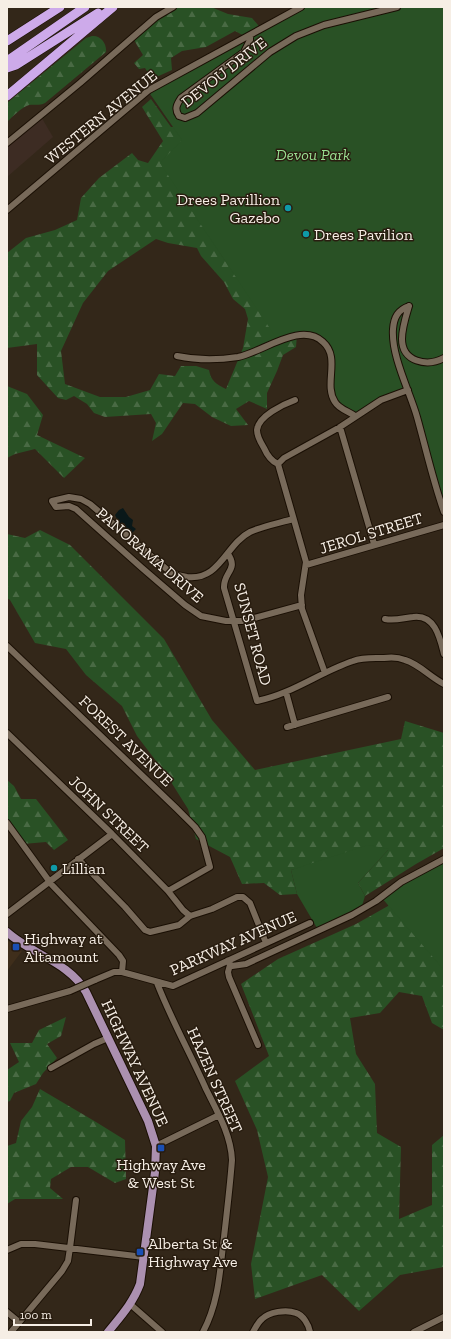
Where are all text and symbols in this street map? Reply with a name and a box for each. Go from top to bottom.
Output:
street label: DEVOU DRIVE [178,33,270,111]
street label: WESTERN AVENUE [41,66,161,168]
park label: Devou Park [276,145,350,164]
place label: Drees Pavillion Gazebo [177,190,281,227]
marker: Drees Pavillion Gazebo [283,203,293,213]
place label: Drees Pavilion [314,225,414,244]
marker: Drees Pavilion [301,229,311,239]
street label: PANORAMA DRIVE [93,503,207,607]
street label: JEROL STREET [317,508,425,558]
street label: SUNSET ROAD [230,581,276,687]
street label: FOREST AVENUE [75,692,177,790]
street label: JOHN STREET [65,771,153,857]
place label: Lillian [62,859,106,878]
marker: Lillian [49,863,59,873]
street label: PARKWAY AVENUE [167,907,299,979]
place label: Highway at Altamount [24,929,103,966]
marker: Highway at Altamount [11,942,21,952]
street label: HIGHWAY AVENUE [97,997,173,1129]
street label: HAZEN STREET [183,1024,247,1136]
marker: Highway Ave & West St [156,1143,166,1153]
place label: Highway Ave & West St [116,1155,206,1192]
place label: Alberta St & Highway Ave [148,1234,238,1271]
marker: Alberta St & Highway Ave [135,1247,145,1257]
scale bar [14,1301,91,1327]
text: 100 m [20,1308,52,1322]

